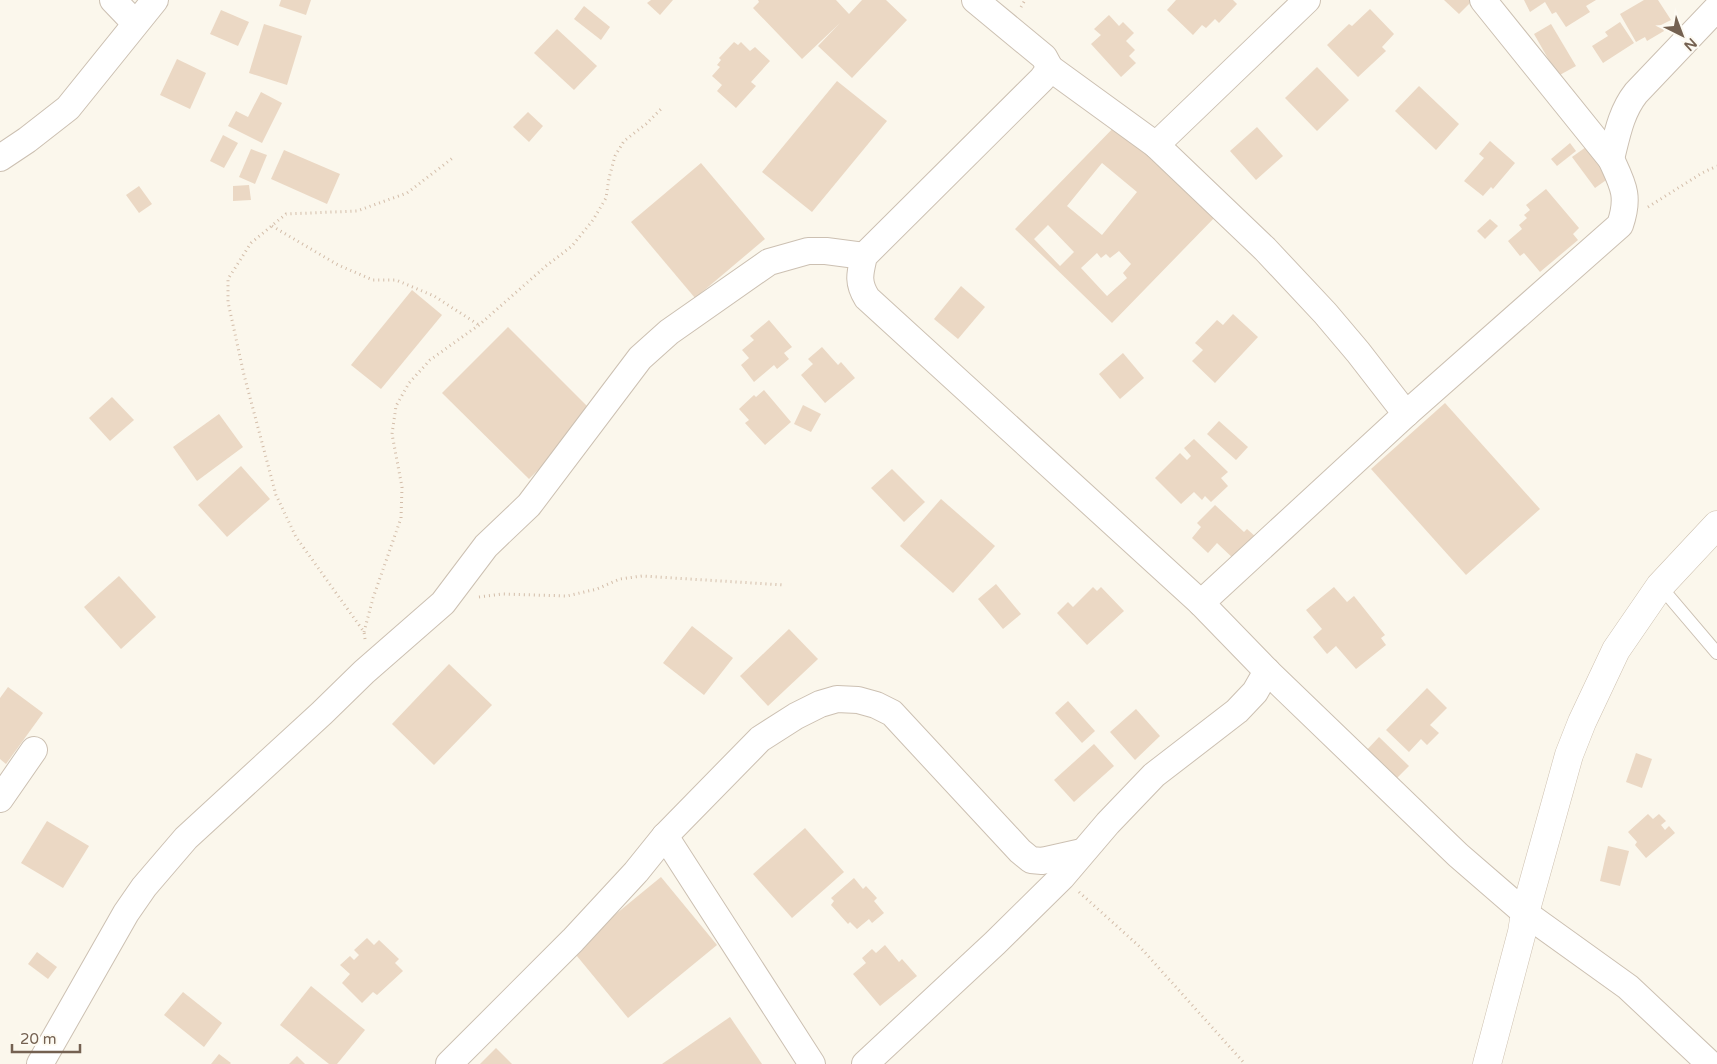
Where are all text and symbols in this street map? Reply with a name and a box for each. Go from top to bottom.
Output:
north arrow [1657,10,1707,60]
text: N [1680,34,1700,54]
scale bar [12,1022,80,1054]
text: 20 m [20,1030,57,1048]

